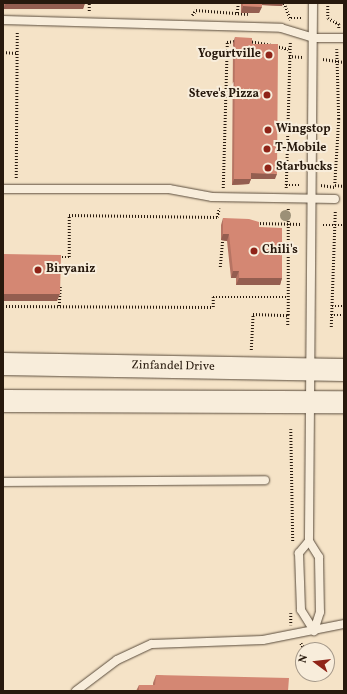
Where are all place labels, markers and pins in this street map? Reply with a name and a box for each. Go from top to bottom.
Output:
place label: Yogurtville [198,48,261,62]
marker: Yogurtville [264,50,274,60]
place label: Steve's Pizza [189,88,259,102]
marker: Steve's Pizza [262,90,272,100]
place label: Wingstop [276,123,330,137]
marker: Wingstop [263,125,273,135]
place label: T-Mobile [275,142,326,156]
marker: T-Mobile [262,144,272,154]
place label: Starbucks [276,161,332,175]
marker: Starbucks [263,163,273,173]
place label: Chili's [262,244,298,258]
marker: Chili's [249,246,259,256]
place label: Biryaniz [46,263,95,277]
marker: Biryaniz [33,265,43,275]

